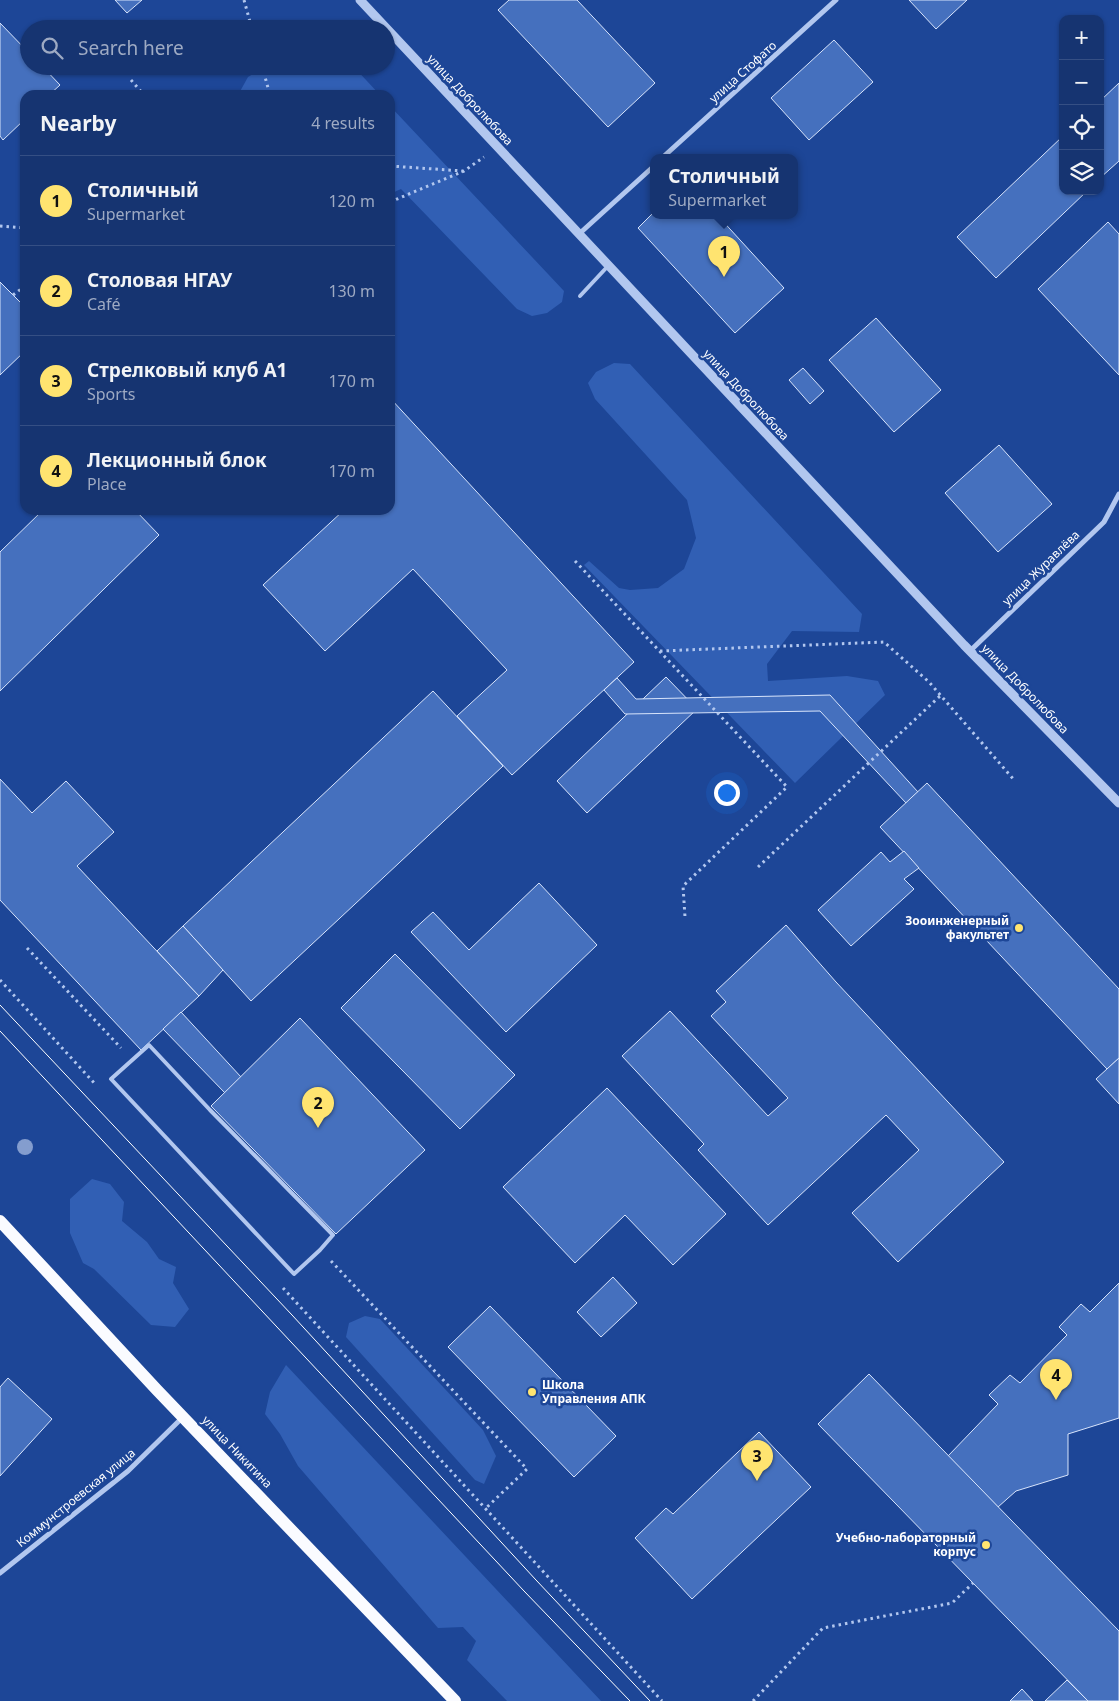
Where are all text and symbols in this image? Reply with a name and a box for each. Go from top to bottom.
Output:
map controls [1059,15,1104,195]
button: + [1059,15,1104,60]
search box [20,20,395,75]
icon: search [38,34,66,62]
text: Search here [78,35,184,61]
street label: улица Стофато [705,37,780,107]
street label: улица Добролюбова [424,50,517,149]
button: − [1059,60,1104,105]
button: locate [1059,105,1104,150]
text: Nearby [40,109,116,137]
text: 4 results [311,112,375,134]
button: layers [1059,150,1104,195]
popup [650,154,798,219]
text: Столичный [668,163,780,189]
text: Столичный [87,177,199,203]
text: Supermarket [668,189,766,211]
text: 1 [51,190,61,212]
text: 120 m [328,190,375,212]
text: Supermarket [87,203,185,225]
pin: 1 [708,236,740,277]
text: Столовая НГАУ [87,267,232,293]
text: 2 [51,280,61,302]
text: 130 m [328,280,375,302]
text: Café [87,293,121,315]
street label: улица Добролюбова [700,345,793,444]
text: Стрелковый клуб А1 [87,357,287,383]
text: 3 [51,370,61,392]
text: 170 m [328,370,375,392]
text: Sports [87,383,135,405]
text: Лекционный блок [87,447,267,473]
text: 4 [51,460,61,482]
text: 170 m [328,460,375,482]
text: Place [87,473,127,495]
street label: улица Журавлёва [998,526,1083,609]
street label: улица Добролюбова [978,640,1073,737]
your location [714,780,740,806]
place label: Зооинженерный факультет [905,912,1009,943]
marker: Зооинженерный факультет [1013,922,1025,934]
pin: 2 [302,1087,334,1128]
pin: 4 [1040,1359,1072,1400]
place label: Школа Управления АПК [542,1376,647,1407]
marker: Школа Управления АПК [526,1386,538,1398]
street label: улица Никитина [198,1412,276,1492]
pin: 3 [741,1440,773,1481]
street label: Коммунстроевская улица [13,1444,139,1551]
place label: Учебно-лабораторный корпус [836,1529,976,1560]
marker: Учебно-лабораторный корпус [980,1539,992,1551]

